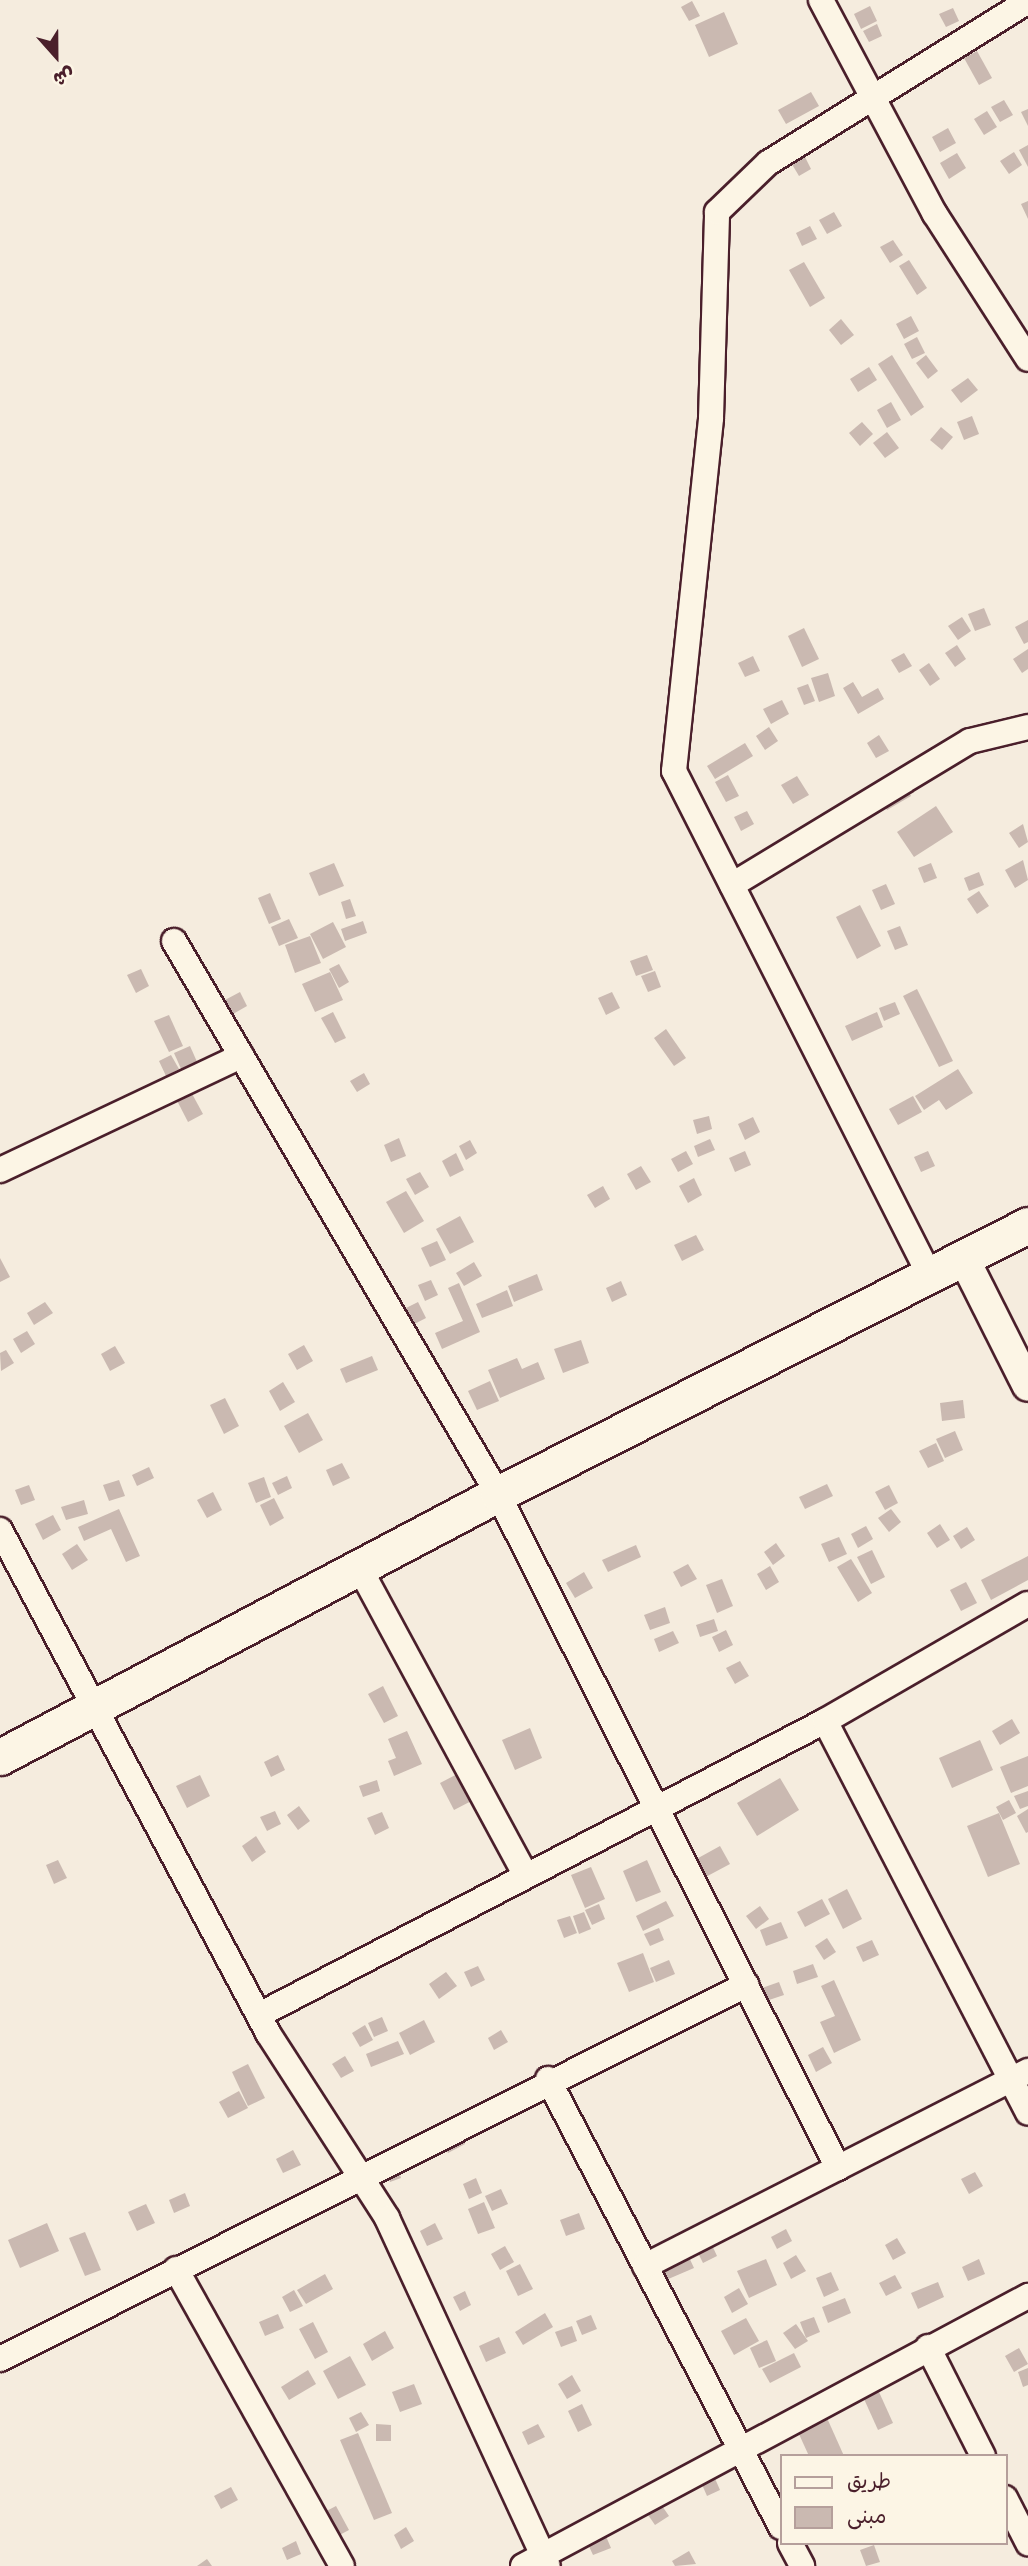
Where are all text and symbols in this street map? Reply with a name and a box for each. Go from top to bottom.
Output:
north arrow [21,21,91,91]
text: ش [50,62,78,91]
legend [780,2454,1007,2545]
text: طريق [847,2469,891,2494]
text: مبنى [847,2504,886,2529]

